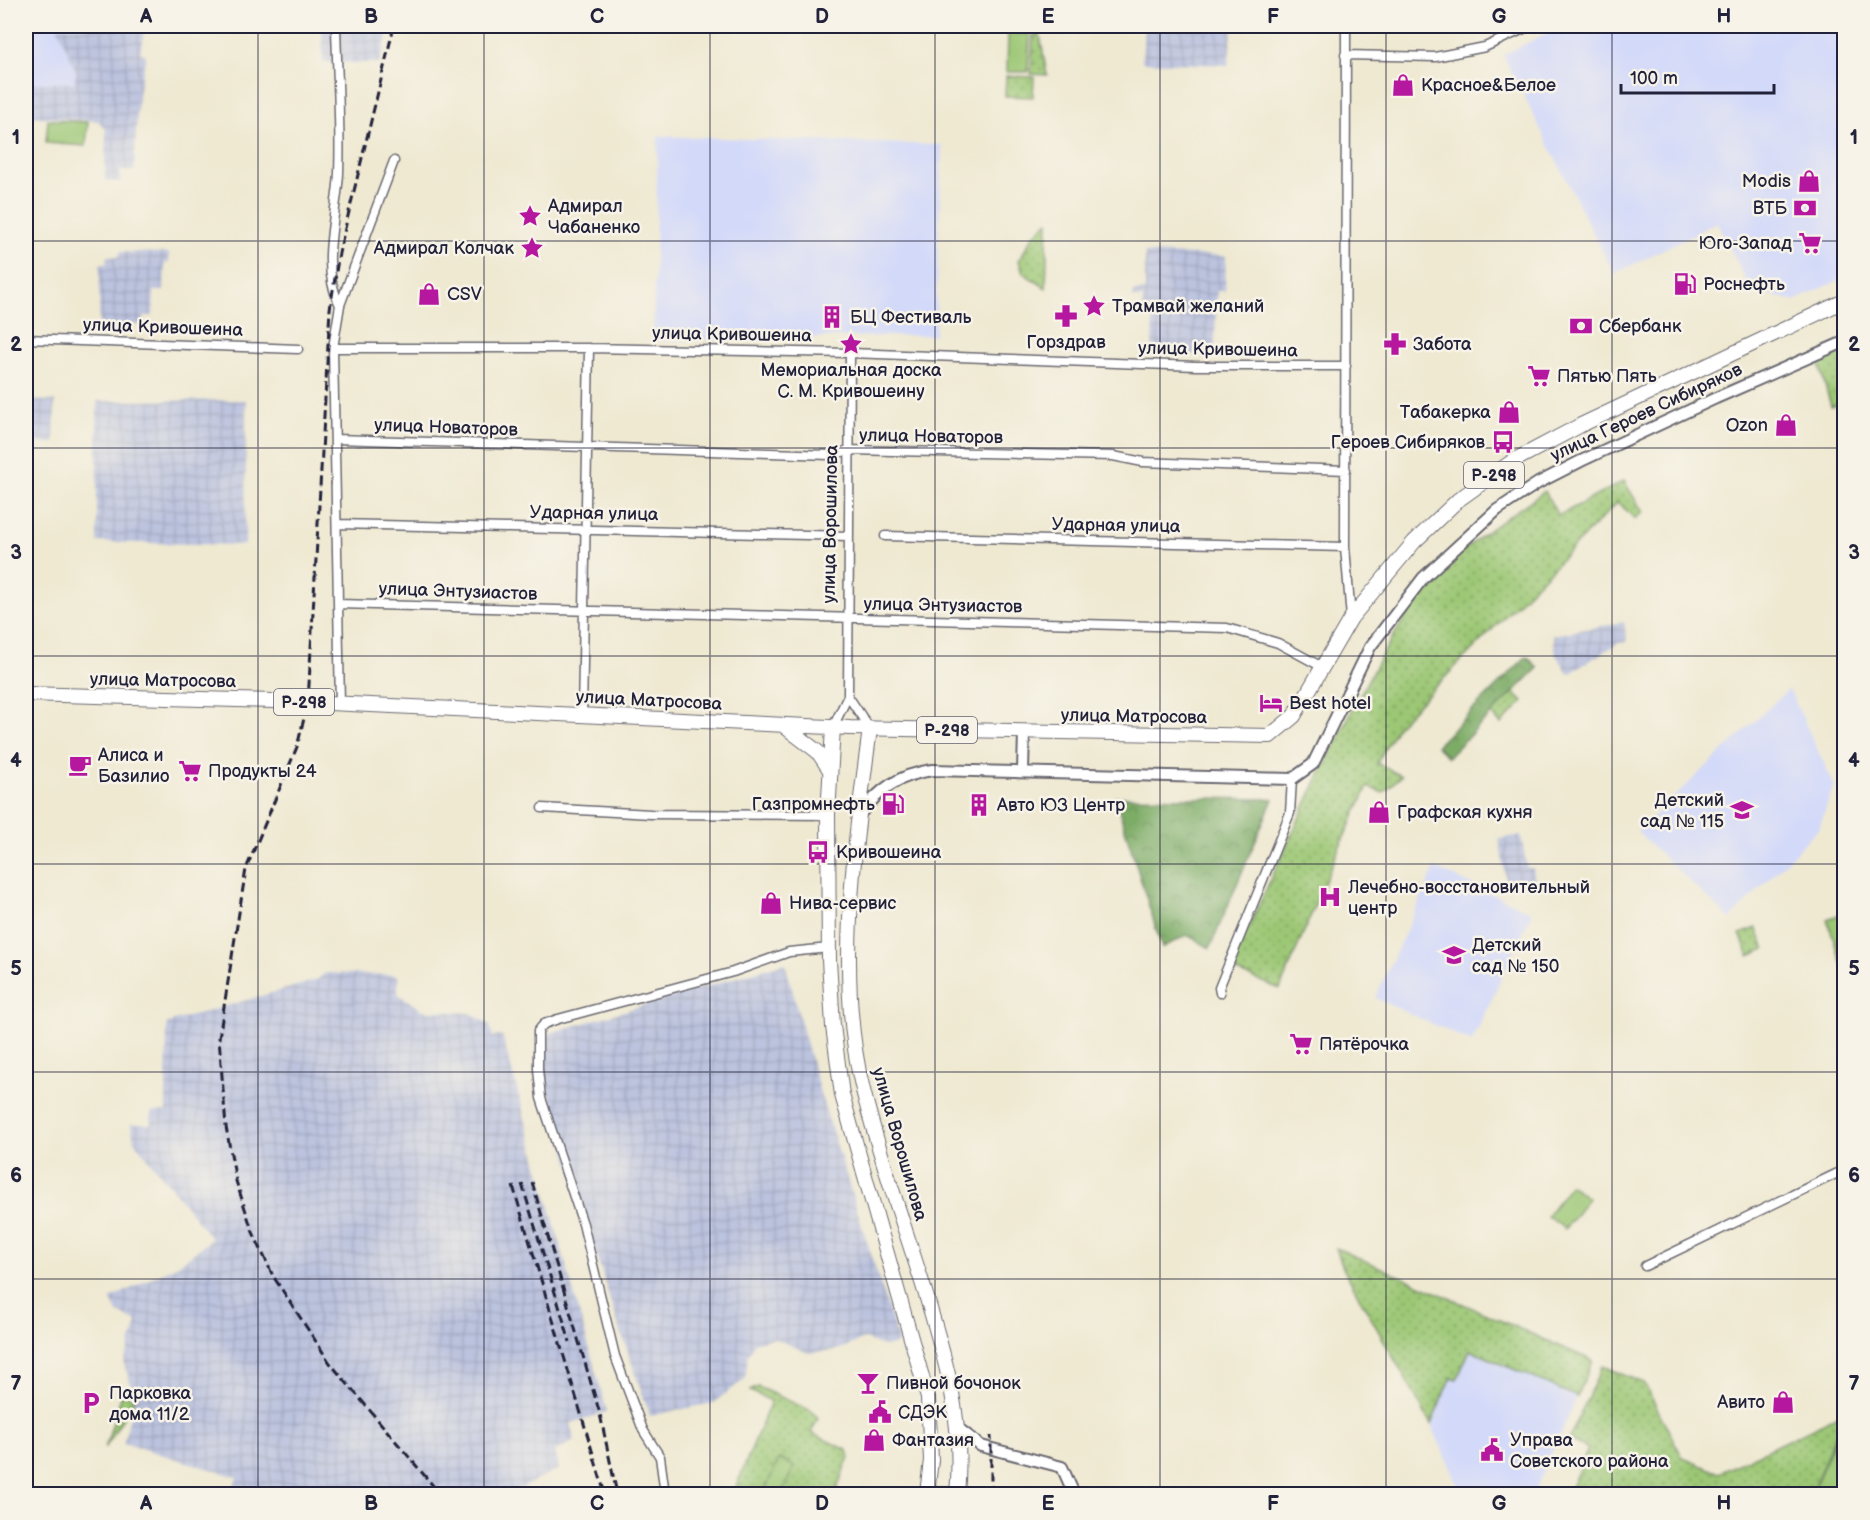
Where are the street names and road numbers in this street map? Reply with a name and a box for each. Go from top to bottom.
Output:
street label: улица Кривошеина [83,314,244,341]
street label: улица Кривошеина [652,323,813,346]
street label: улица Кривошеина [1138,338,1299,361]
street label: улица Героев Сибиряков [1547,359,1746,466]
street label: улица Новаторов [374,414,519,441]
street label: улица Новаторов [859,425,1004,448]
street label: улица Ворошилова [819,444,842,604]
road number: Р-298 [1464,462,1524,488]
street label: Ударная улица [529,502,659,525]
street label: Ударная улица [1051,514,1181,537]
street label: улица Энтузиастов [378,578,538,605]
street label: улица Энтузиастов [863,594,1023,617]
street label: улица Матросова [90,669,237,692]
street label: улица Матросова [575,686,723,715]
road number: Р-298 [274,689,334,715]
street label: улица Матросова [1061,705,1208,728]
road number: Р-298 [917,717,977,743]
street label: улица Ворошилова [868,1065,932,1224]

